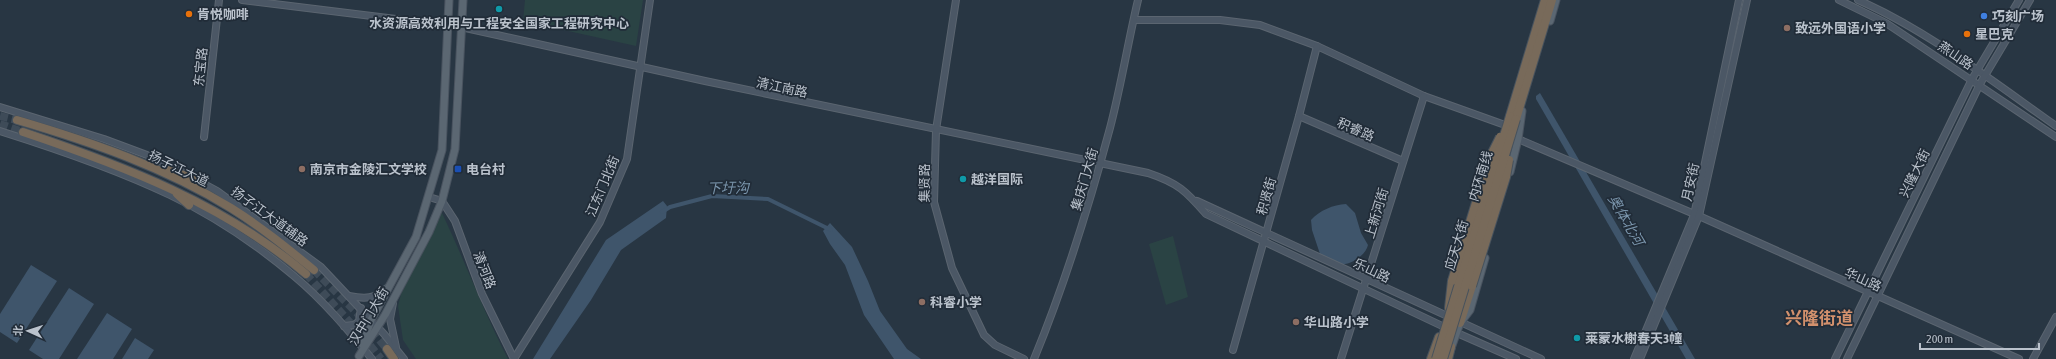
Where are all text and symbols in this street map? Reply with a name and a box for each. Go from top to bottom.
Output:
marker: 水资源高效利用与工程安全国家工程研究中心 [494,4,504,14]
place label: 肯悦咖啡 [197,7,249,22]
marker: 肯悦咖啡 [184,9,194,19]
place label: 巧刻广场 [1992,9,2044,24]
marker: 巧刻广场 [1979,11,1989,21]
place label: 水资源高效利用与工程安全国家工程研究中心 [369,16,629,31]
place label: 致远外国语小学 [1795,21,1886,36]
marker: 致远外国语小学 [1782,23,1792,33]
place label: 星巴克 [1975,27,2014,42]
marker: 星巴克 [1962,29,1972,39]
street label: 燕山路 [1935,38,1976,73]
street label: 东宝路 [191,47,210,87]
street label: 清江南路 [755,75,809,100]
street label: 积睿路 [1335,115,1377,144]
street label: 集庆门大街 [1068,146,1101,212]
street label: 扬子江大道 [146,147,211,189]
street label: 兴隆大街 [1896,147,1933,200]
street label: 内环南线 [1466,149,1495,203]
street label: 江东门北街 [583,153,622,219]
street label: 月安街 [1679,161,1702,203]
place label: 南京市金陵汇文学校 [310,162,427,177]
place label: 电台村 [466,162,505,177]
street label: 集贤路 [917,163,932,203]
marker: 南京市金陵汇文学校 [297,164,307,174]
marker: 电台村 [453,164,463,174]
place label: 越洋国际 [971,172,1023,187]
marker: 越洋国际 [958,174,968,184]
street label: 积贤街 [1254,175,1279,217]
water label: 下圩沟 [707,180,751,196]
street label: 扬子江大道辅路 [228,184,311,249]
street label: 上新河街 [1362,186,1391,240]
water label: 奥体北河 [1605,192,1648,251]
street label: 应天大街 [1442,218,1471,272]
street label: 清河路 [471,249,499,291]
street label: 乐山路 [1351,255,1393,285]
street label: 华山路 [1842,265,1884,294]
street label: 汉中门大街 [345,285,392,348]
place label: 科睿小学 [930,295,982,310]
marker: 科睿小学 [917,297,927,307]
district label: 兴隆街道 [1785,308,1853,328]
north arrow [8,311,48,351]
place label: 华山路小学 [1304,315,1369,330]
marker: 华山路小学 [1291,317,1301,327]
text: 北 [12,325,24,336]
scale bar [1920,325,2039,351]
place label: 莱蒙水榭春天3幢 [1585,331,1682,346]
text: 200 m [1926,332,1953,346]
marker: 莱蒙水榭春天3幢 [1572,333,1582,343]

